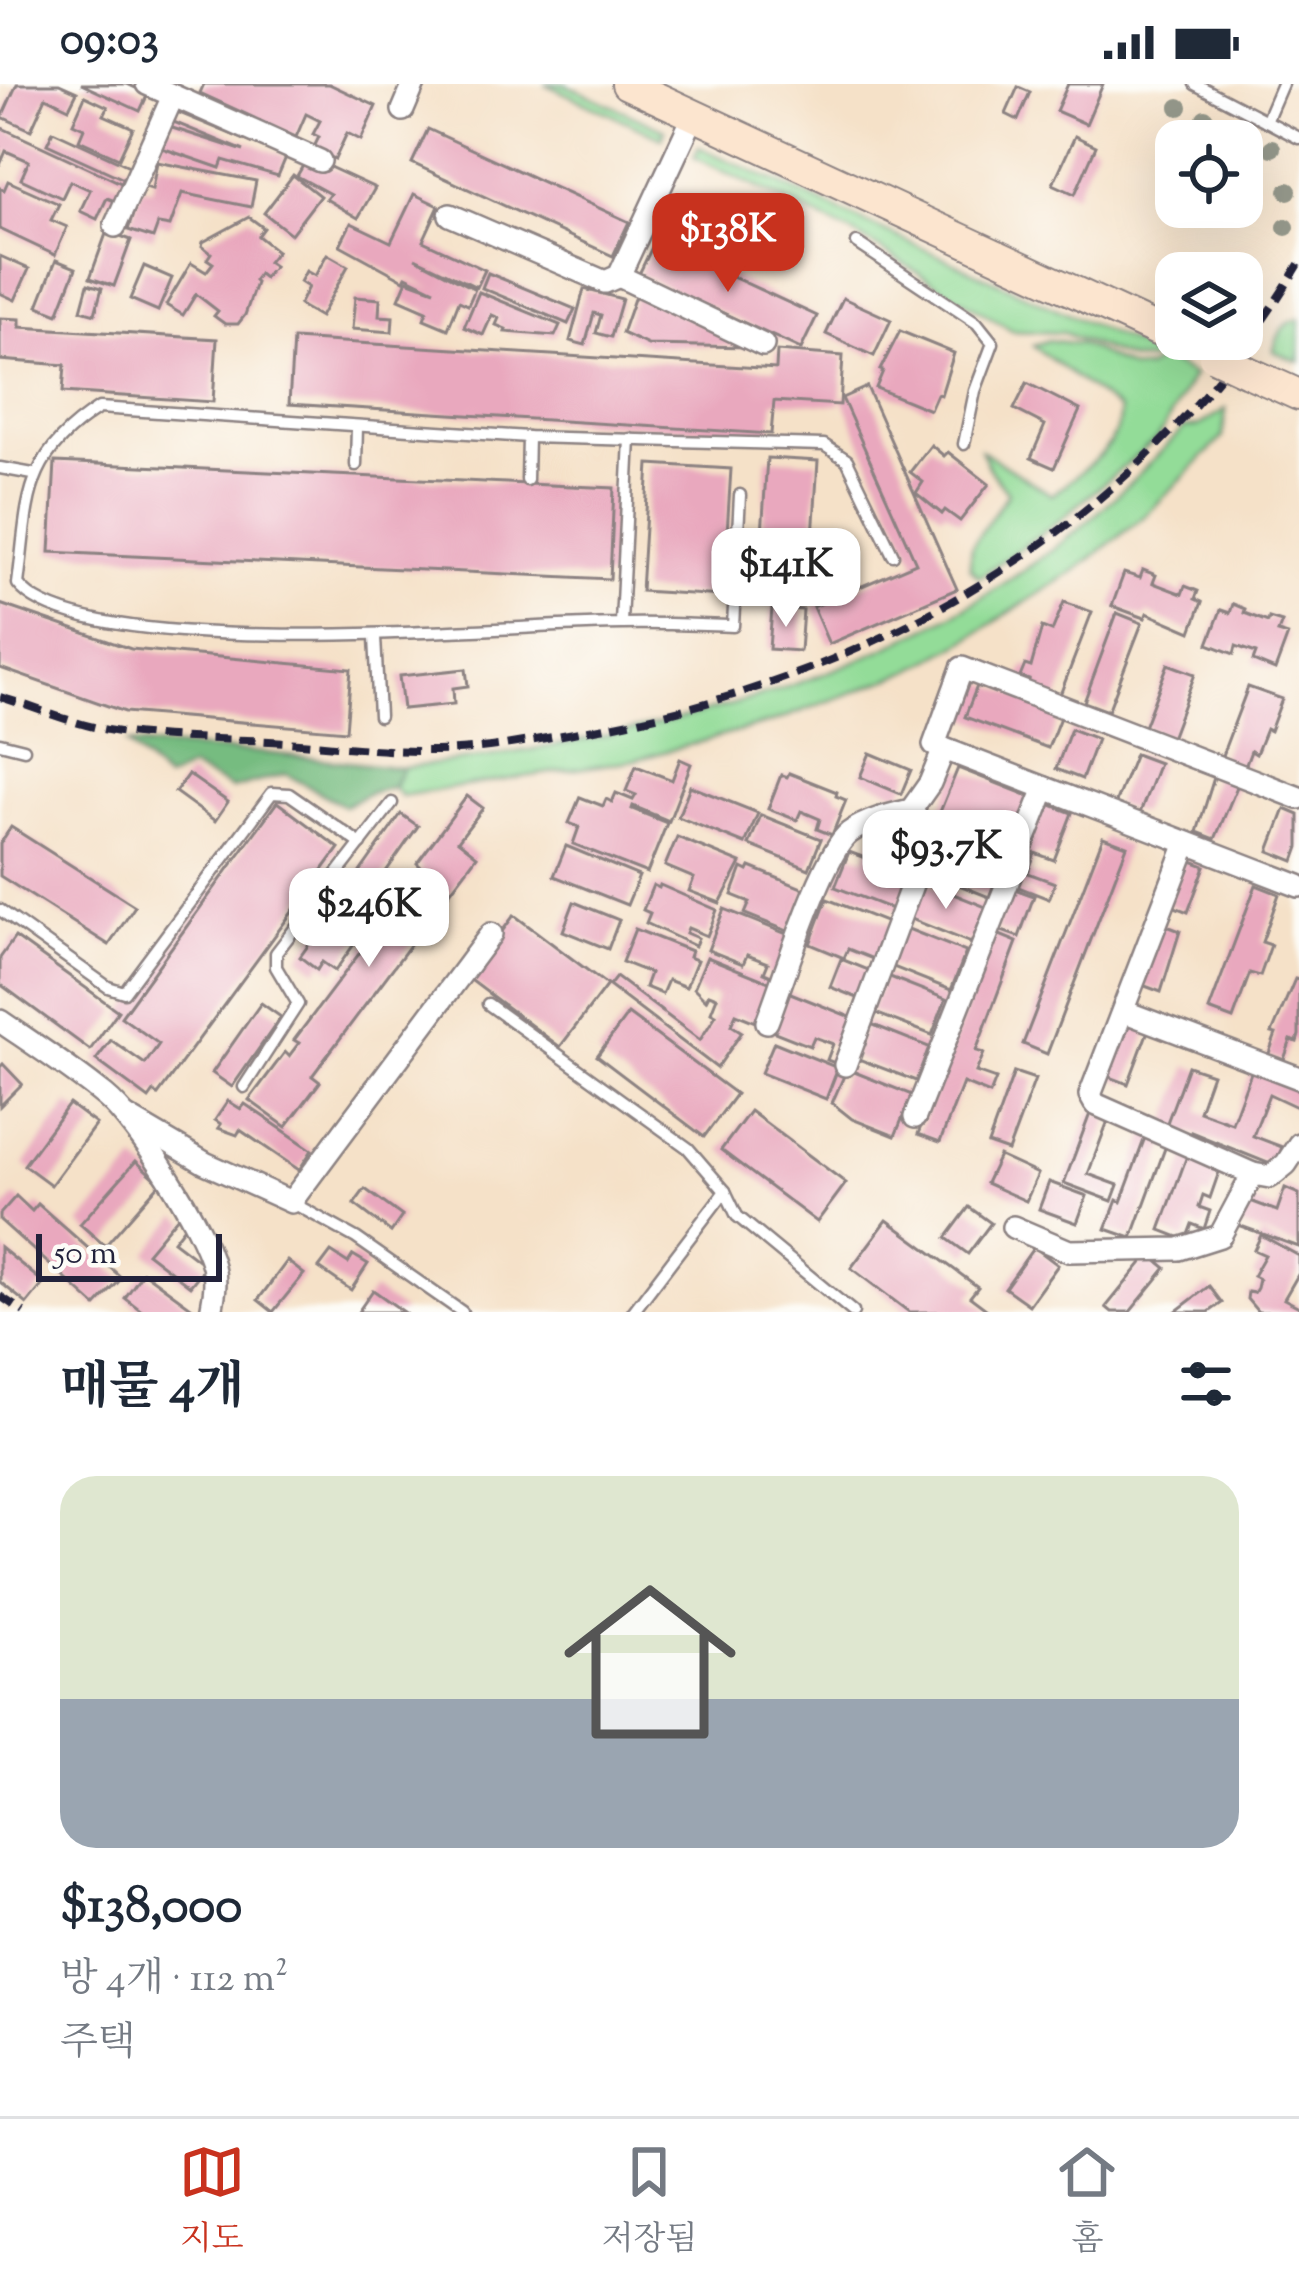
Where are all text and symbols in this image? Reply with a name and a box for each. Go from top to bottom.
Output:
text: 09:03 [60,10,159,75]
map controls [1155,120,1263,360]
button: locate [1155,120,1263,228]
pin: $138K [644,193,812,295]
text: $138K [679,204,777,260]
button: layers [1155,252,1263,360]
pin: $141K [702,528,870,630]
text: $141K [738,539,834,595]
pin: $93.7K [848,810,1044,912]
text: $93.7K [889,821,1003,877]
pin: $246K [285,868,453,970]
text: $246K [316,879,422,935]
scale bar [36,1228,222,1281]
text: 50 m [54,1231,117,1279]
icon: filters [1173,1351,1239,1417]
text: 매물 4개 [60,1353,244,1426]
icon: home [542,1554,758,1770]
text: $138,000 [60,1872,242,1945]
text: 방 4개 · 112 m² [60,1953,288,2009]
text: 주택 [60,2017,135,2073]
tab: 지도 [179,2139,245,2265]
tab: 저장됨 [602,2139,697,2265]
tab: 홈 [1054,2139,1120,2265]

